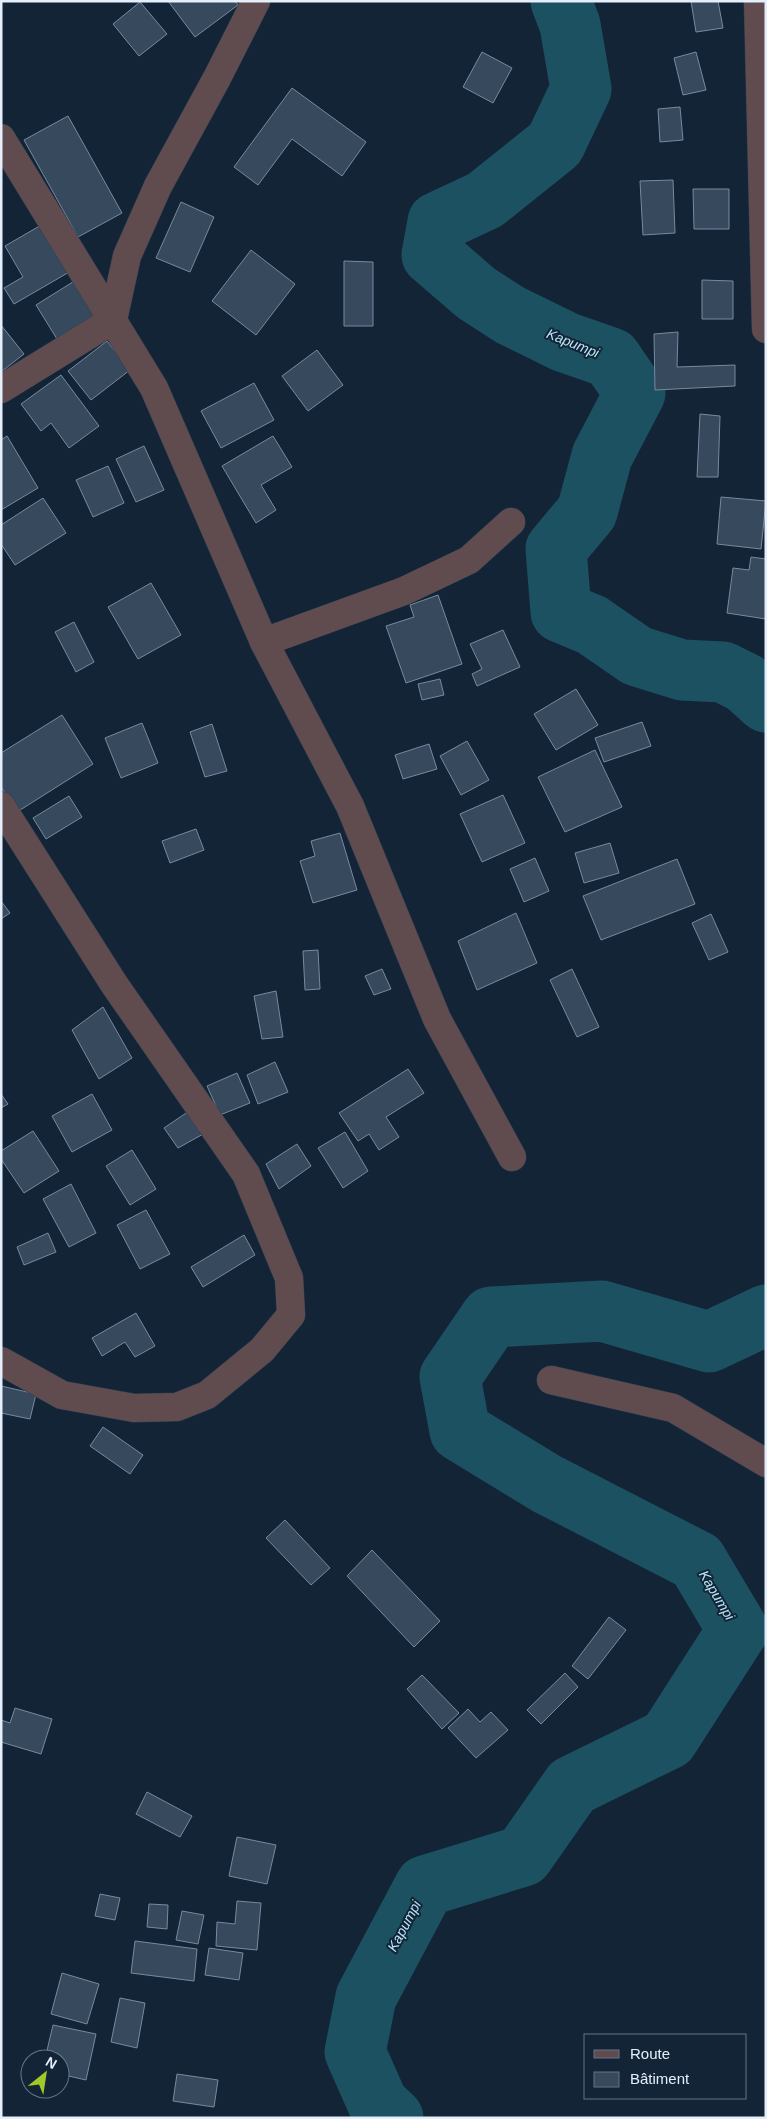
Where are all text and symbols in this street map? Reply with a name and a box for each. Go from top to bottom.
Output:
water label: Kapumpi [544,325,602,361]
water label: Kapumpi [696,1567,739,1624]
water label: Kapumpi [384,1897,424,1954]
legend [584,2034,747,2099]
text: Route [630,2045,670,2062]
north arrow [20,2049,70,2099]
text: N [43,2053,60,2072]
text: Bâtiment [630,2070,690,2087]

